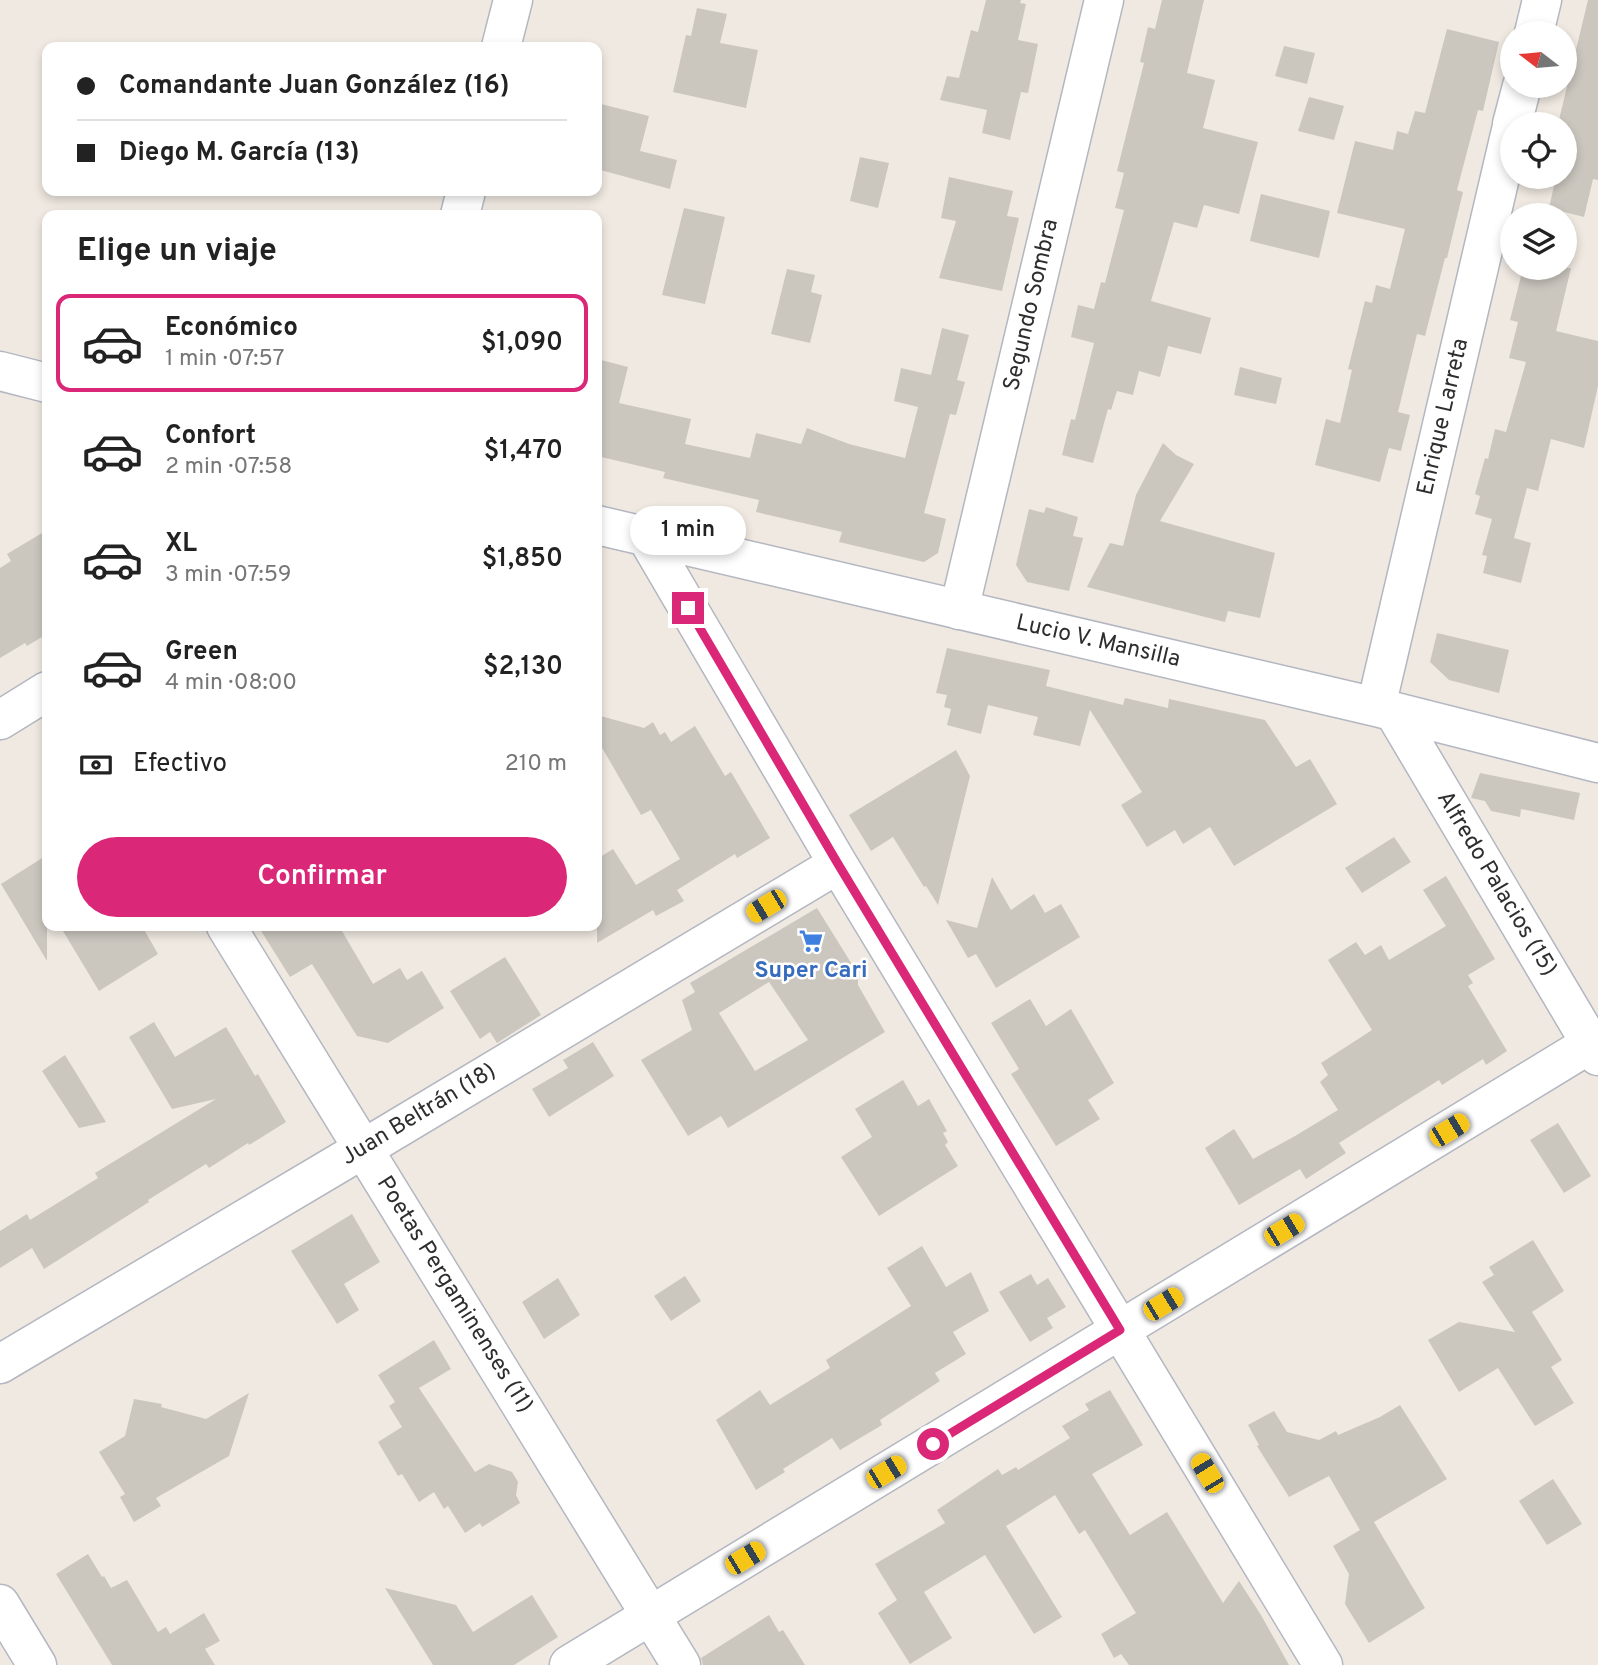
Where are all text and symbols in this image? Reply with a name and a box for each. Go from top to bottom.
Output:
north arrow [1500,21,1577,98]
map controls [1500,21,1577,280]
text: Comandante Juan González (16) [119,70,509,103]
button: locate [1500,112,1577,189]
text: Diego M. García (13) [119,137,359,170]
button: layers [1500,203,1577,280]
street label: Segundo Sombra [998,216,1066,394]
text: Elige un viaje [77,232,277,272]
icon: car [81,312,144,375]
text: Económico [165,312,298,345]
text: $1,090 [481,327,563,360]
street label: Enrique Larreta [1412,336,1476,498]
text: 1 min · 07:57 [165,345,284,374]
icon: car [81,420,144,483]
text: Confort [165,420,256,453]
text: $1,470 [484,435,563,468]
text: 2 min · 07:58 [165,453,292,482]
callout: 1 min [630,506,746,556]
text: 1 min [661,516,715,545]
icon: car [81,528,144,591]
text: XL [165,528,197,561]
text: $1,850 [482,543,563,576]
text: 3 min · 07:59 [165,561,291,590]
route end [672,592,704,624]
street label: Lucio V. Mansilla [1013,609,1183,675]
icon: car [81,636,144,699]
text: Green [165,636,238,669]
text: $2,130 [483,651,563,684]
text: 4 min · 08:00 [165,669,297,698]
icon: cash [77,746,115,784]
text: Efectivo [133,748,227,781]
text: 210 m [505,750,567,779]
street label: Alfredo Palacios (15) [1429,786,1563,982]
button: Confirmar [77,837,567,917]
car [743,886,790,926]
supermarket icon: Super Cari [797,927,825,955]
place label: Super Cari [755,957,868,986]
street label: Juan Beltrán (18) [336,1057,502,1173]
car [1426,1110,1473,1150]
street label: Poetas Pergaminenses (11) [369,1171,539,1419]
car [1261,1210,1308,1250]
car [1140,1284,1187,1324]
route start [917,1428,949,1460]
car [1188,1450,1227,1496]
car [863,1452,910,1492]
car [722,1538,769,1578]

